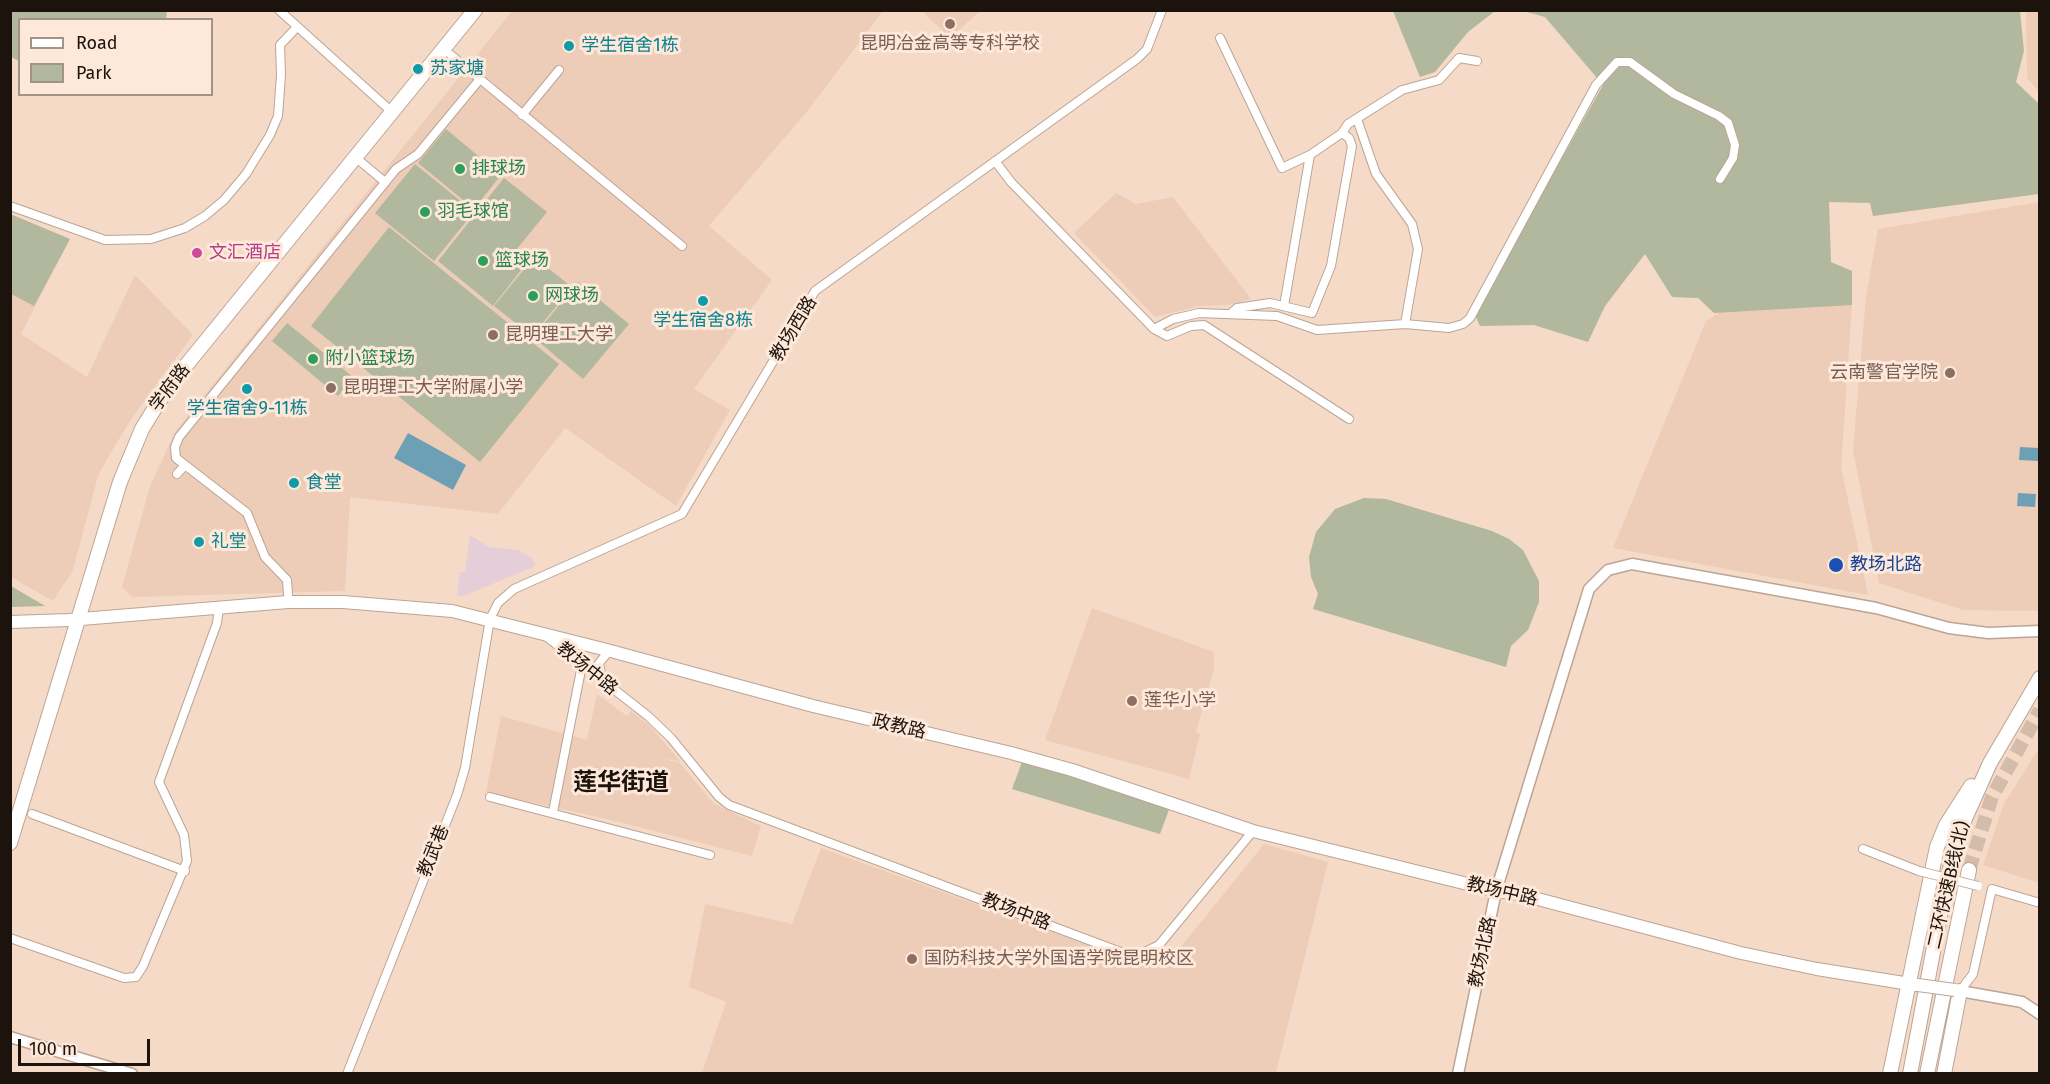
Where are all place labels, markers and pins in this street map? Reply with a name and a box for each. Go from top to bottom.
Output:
marker: 昆明冶金高等专科学校 [943,17,957,31]
place label: 昆明冶金高等专科学校 [860,33,1040,55]
place label: 学生宿舍1栋 [581,35,679,57]
marker: 学生宿舍1栋 [562,39,576,53]
place label: 苏家塘 [430,58,484,80]
marker: 苏家塘 [411,62,425,76]
place label: 排球场 [472,158,526,180]
marker: 排球场 [453,162,467,176]
place label: 羽毛球馆 [437,201,509,223]
marker: 羽毛球馆 [418,205,432,219]
place label: 文汇酒店 [209,242,281,264]
marker: 文汇酒店 [190,246,204,260]
place label: 篮球场 [495,250,549,272]
marker: 篮球场 [476,254,490,268]
place label: 网球场 [545,285,599,307]
marker: 网球场 [526,289,540,303]
marker: 学生宿舍8栋 [696,294,710,308]
place label: 学生宿舍8栋 [653,310,753,332]
place label: 昆明理工大学 [505,324,613,346]
marker: 昆明理工大学 [486,328,500,342]
place label: 附小篮球场 [325,348,415,370]
marker: 附小篮球场 [306,352,320,366]
place label: 云南警官学院 [1830,362,1938,384]
marker: 云南警官学院 [1943,366,1957,380]
place label: 昆明理工大学附属小学 [343,377,523,399]
marker: 昆明理工大学附属小学 [324,381,338,395]
marker: 学生宿舍9-11栋 [240,382,254,396]
place label: 学生宿舍9-11栋 [187,398,307,420]
place label: 食堂 [306,472,342,494]
marker: 食堂 [287,476,301,490]
place label: 礼堂 [211,531,247,553]
marker: 礼堂 [192,535,206,549]
place label: 教场北路 [1850,554,1922,576]
marker: 教场北路 [1827,556,1845,574]
place label: 莲华小学 [1144,690,1216,712]
marker: 莲华小学 [1125,694,1139,708]
place label: 国防科技大学外国语学院昆明校区 [924,948,1194,970]
marker: 国防科技大学外国语学院昆明校区 [905,952,919,966]

